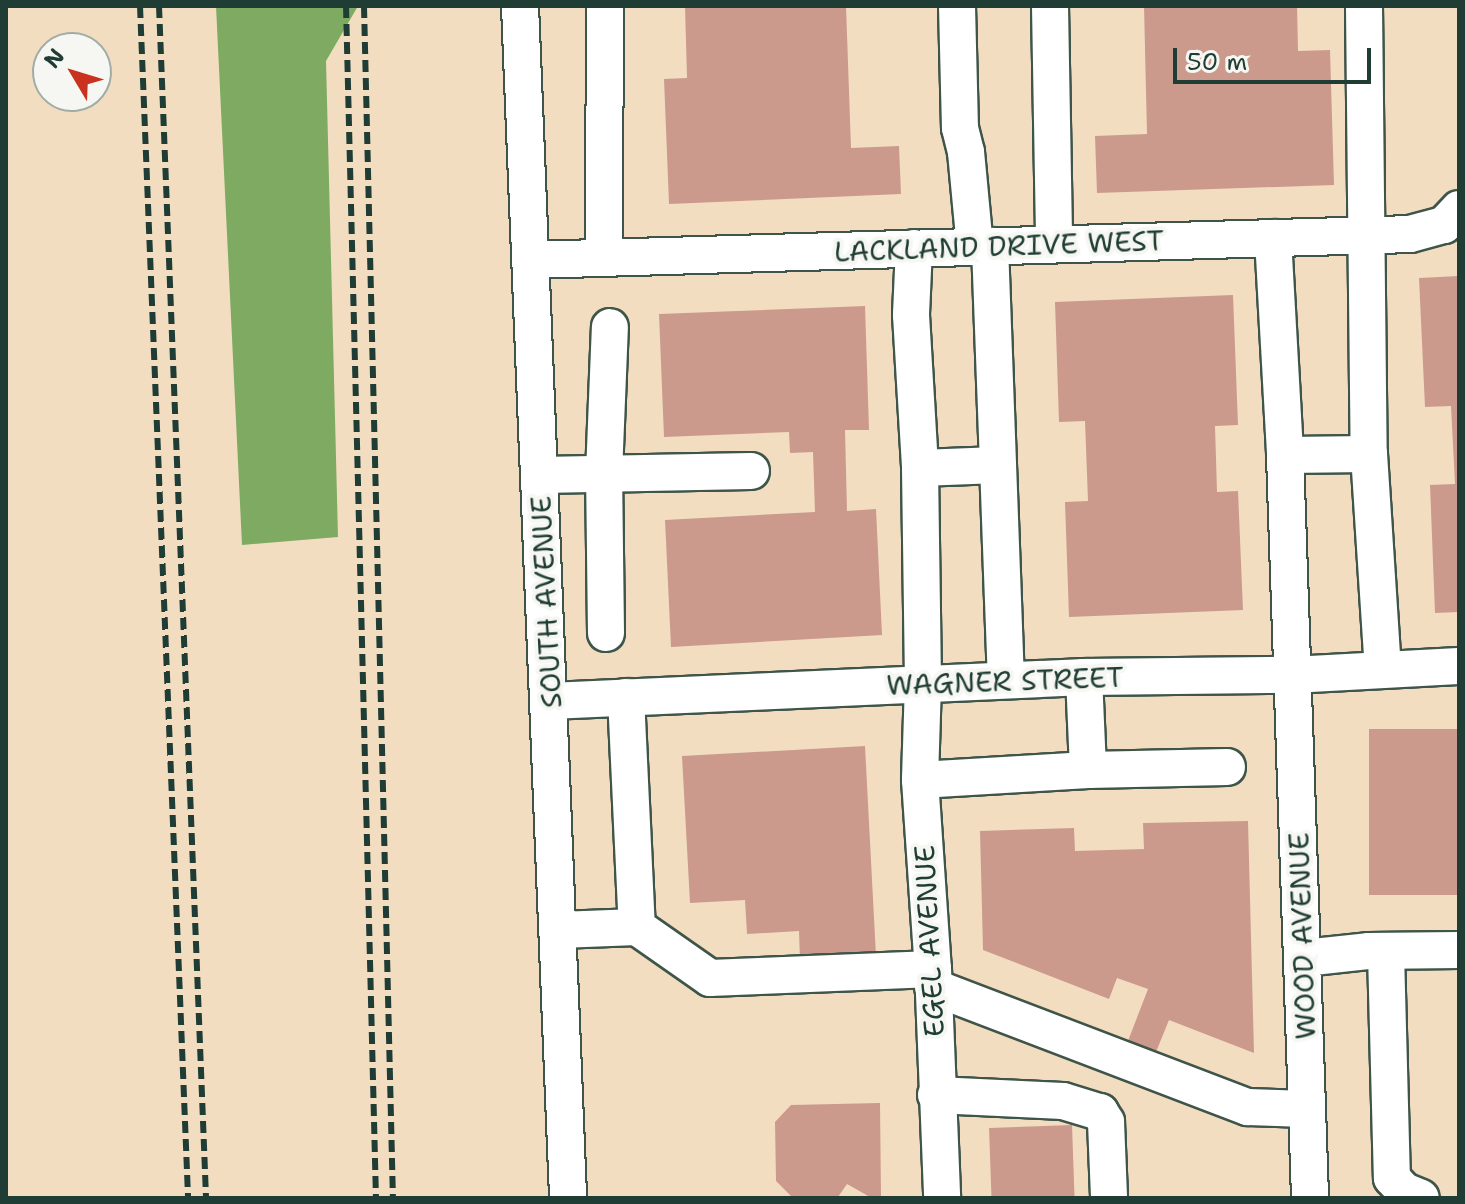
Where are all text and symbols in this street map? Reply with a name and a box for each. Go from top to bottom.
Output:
north arrow [32,32,112,112]
scale bar [1177,32,1375,82]
text: N [37,42,71,74]
text: 50 m [1187,46,1247,78]
street label: LACKLAND DRIVE WEST [834,223,1164,269]
street label: SOUTH AVENUE [524,495,568,709]
street label: WAGNER STREET [886,660,1124,702]
street label: WOOD AVENUE [1282,832,1322,1040]
street label: EGEL AVENUE [907,844,951,1038]

